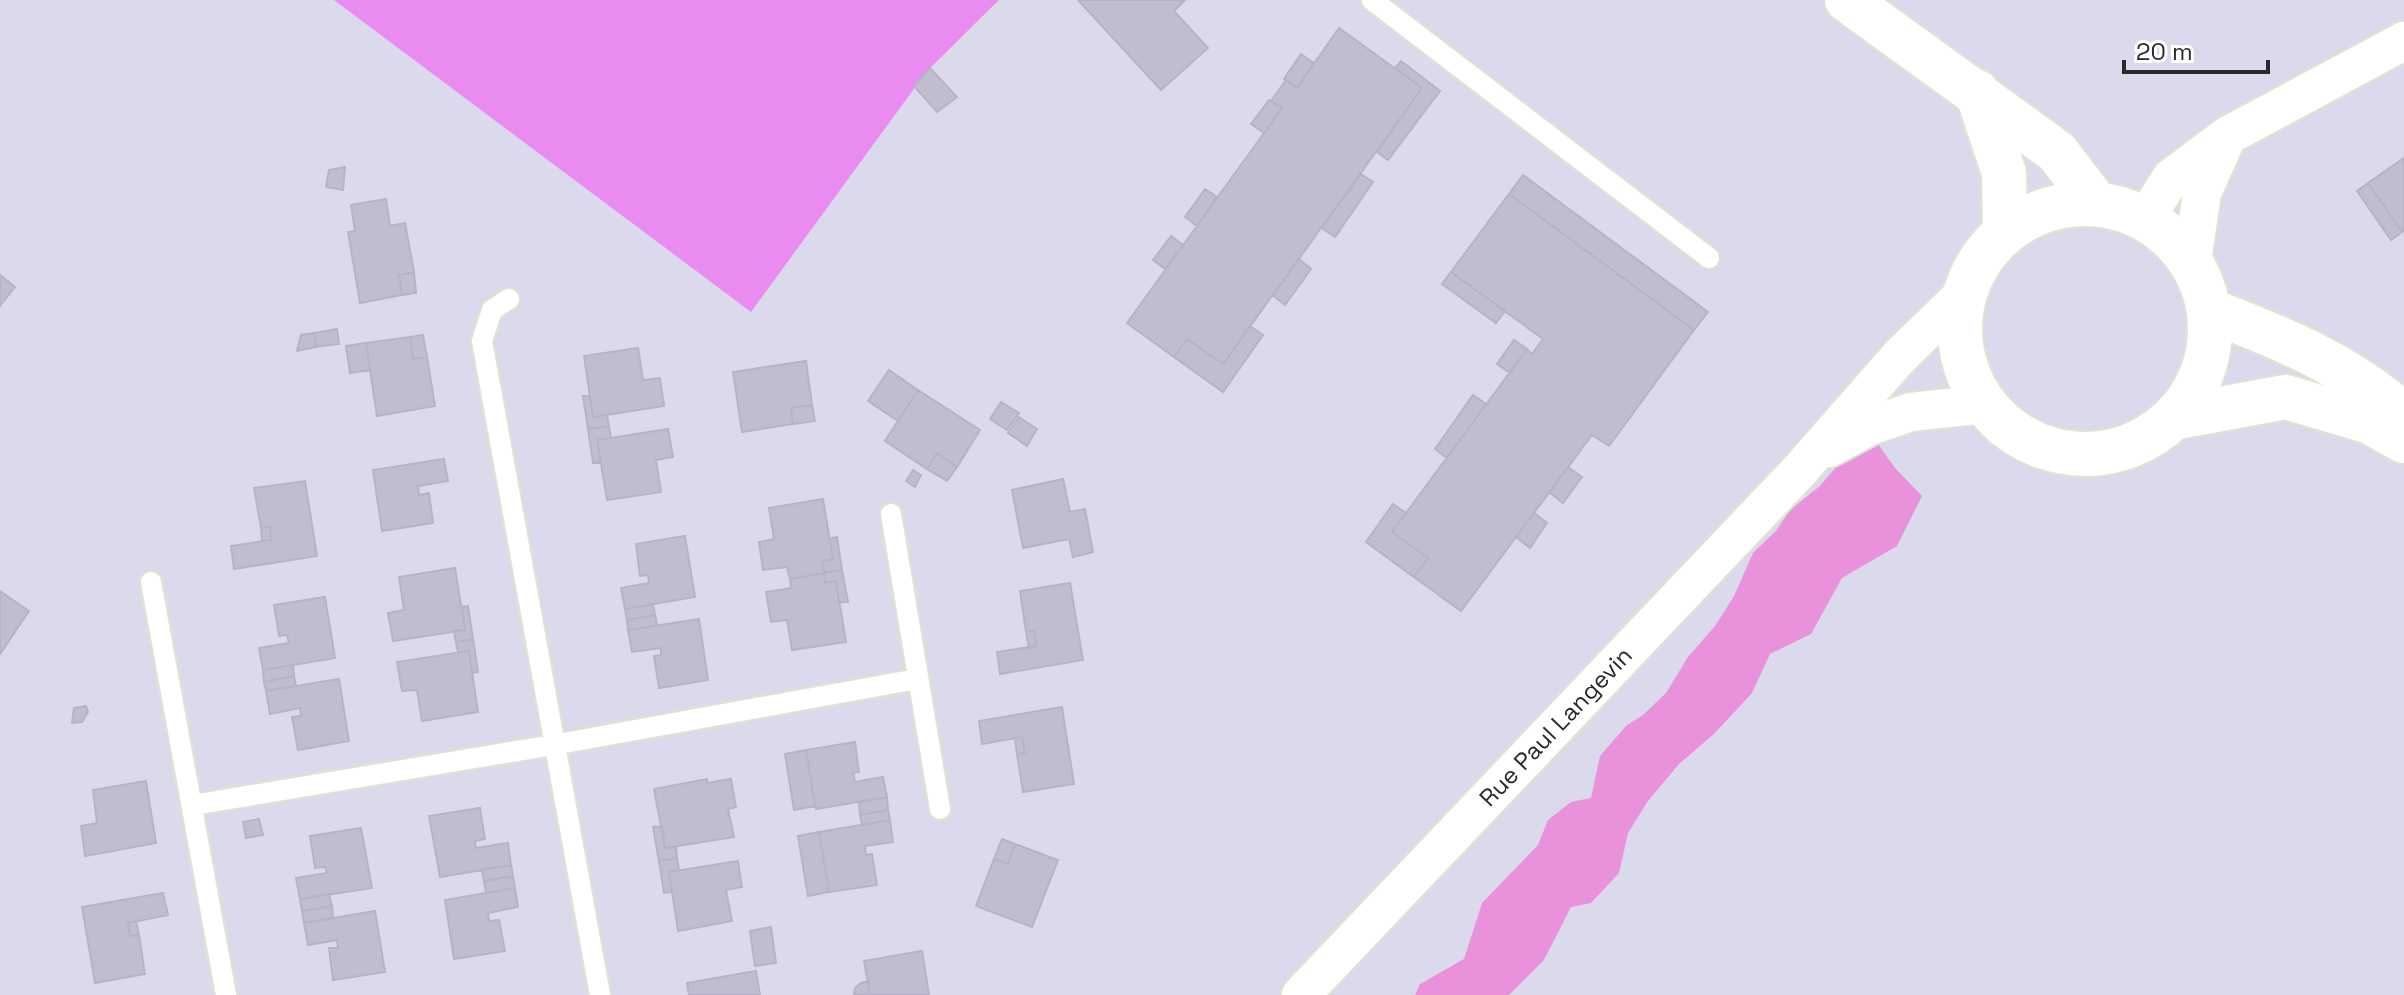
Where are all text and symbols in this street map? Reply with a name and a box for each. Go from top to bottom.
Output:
scale bar [2124,24,2268,74]
text: 20 m [2136,36,2193,67]
street label: Rue Paul Langevin [1472,640,1639,813]

